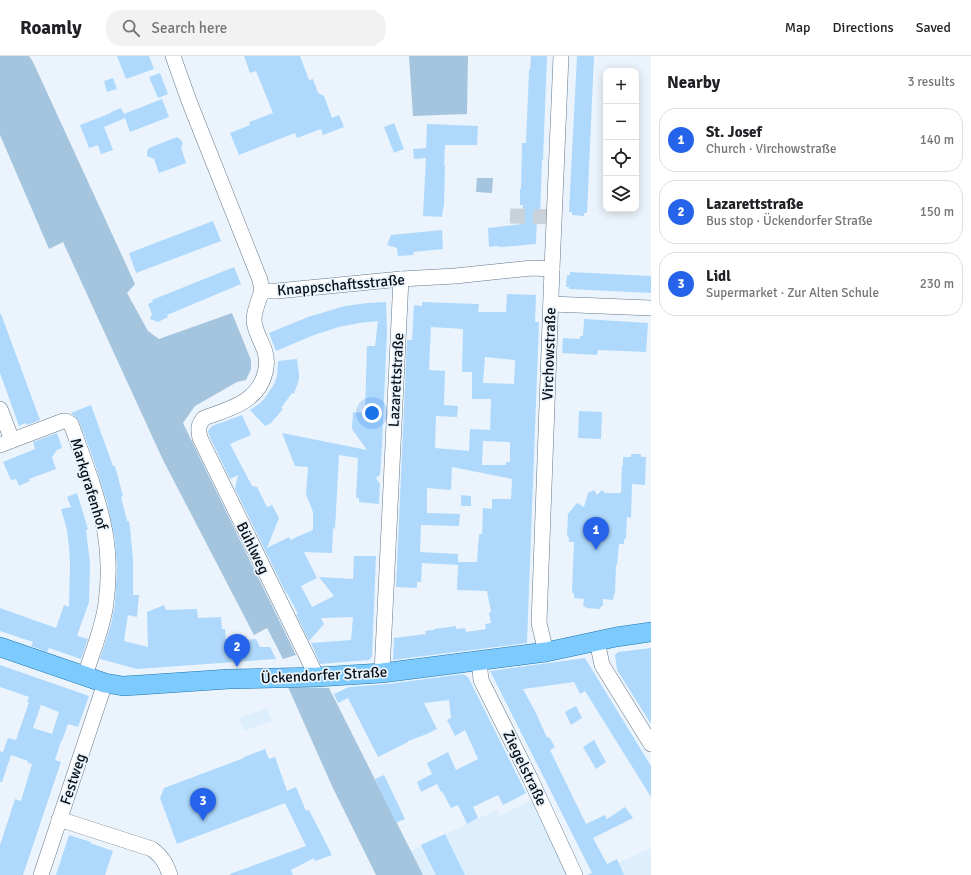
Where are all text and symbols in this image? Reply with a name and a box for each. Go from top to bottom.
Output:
search box [106,10,386,46]
text: Roamly [20,16,82,40]
icon: search [120,17,142,39]
text: Search here [152,19,227,37]
text: Map [785,19,811,36]
text: Directions [833,19,894,36]
text: Saved [916,19,951,36]
map controls [603,68,639,212]
button: + [603,68,639,104]
text: Nearby [667,72,720,93]
text: 3 results [907,74,955,90]
button: − [603,104,639,140]
text: St. Josef [706,123,762,141]
text: 1 [677,132,685,148]
text: 140 m [920,132,954,148]
button: locate [603,140,639,176]
text: Church · Virchowstraße [706,141,836,157]
button: layers [603,176,639,212]
text: Lazarettstraße [706,195,803,213]
text: 2 [677,204,685,220]
text: 150 m [920,204,954,220]
text: Bus stop · Ückendorfer Straße [706,213,873,229]
text: Lidl [706,267,731,285]
street label: Knappschaftsstraße [276,270,406,300]
text: 3 [677,276,685,292]
text: 230 m [920,276,954,292]
text: Supermarket · Zur Alten Schule [706,285,879,301]
street label: Virchowstraße [538,307,560,401]
street label: Lazarettstraße [385,332,407,428]
your location [362,403,382,423]
street label: Markgrafenhof [67,436,112,533]
pin: 1 [583,517,609,550]
street label: Bühlweg [233,519,273,577]
pin: 2 [224,634,250,667]
street label: Ückendorfer Straße [260,663,388,687]
street label: Ziegelstraße [499,727,551,809]
street label: Festweg [56,751,90,807]
pin: 3 [190,788,216,821]

